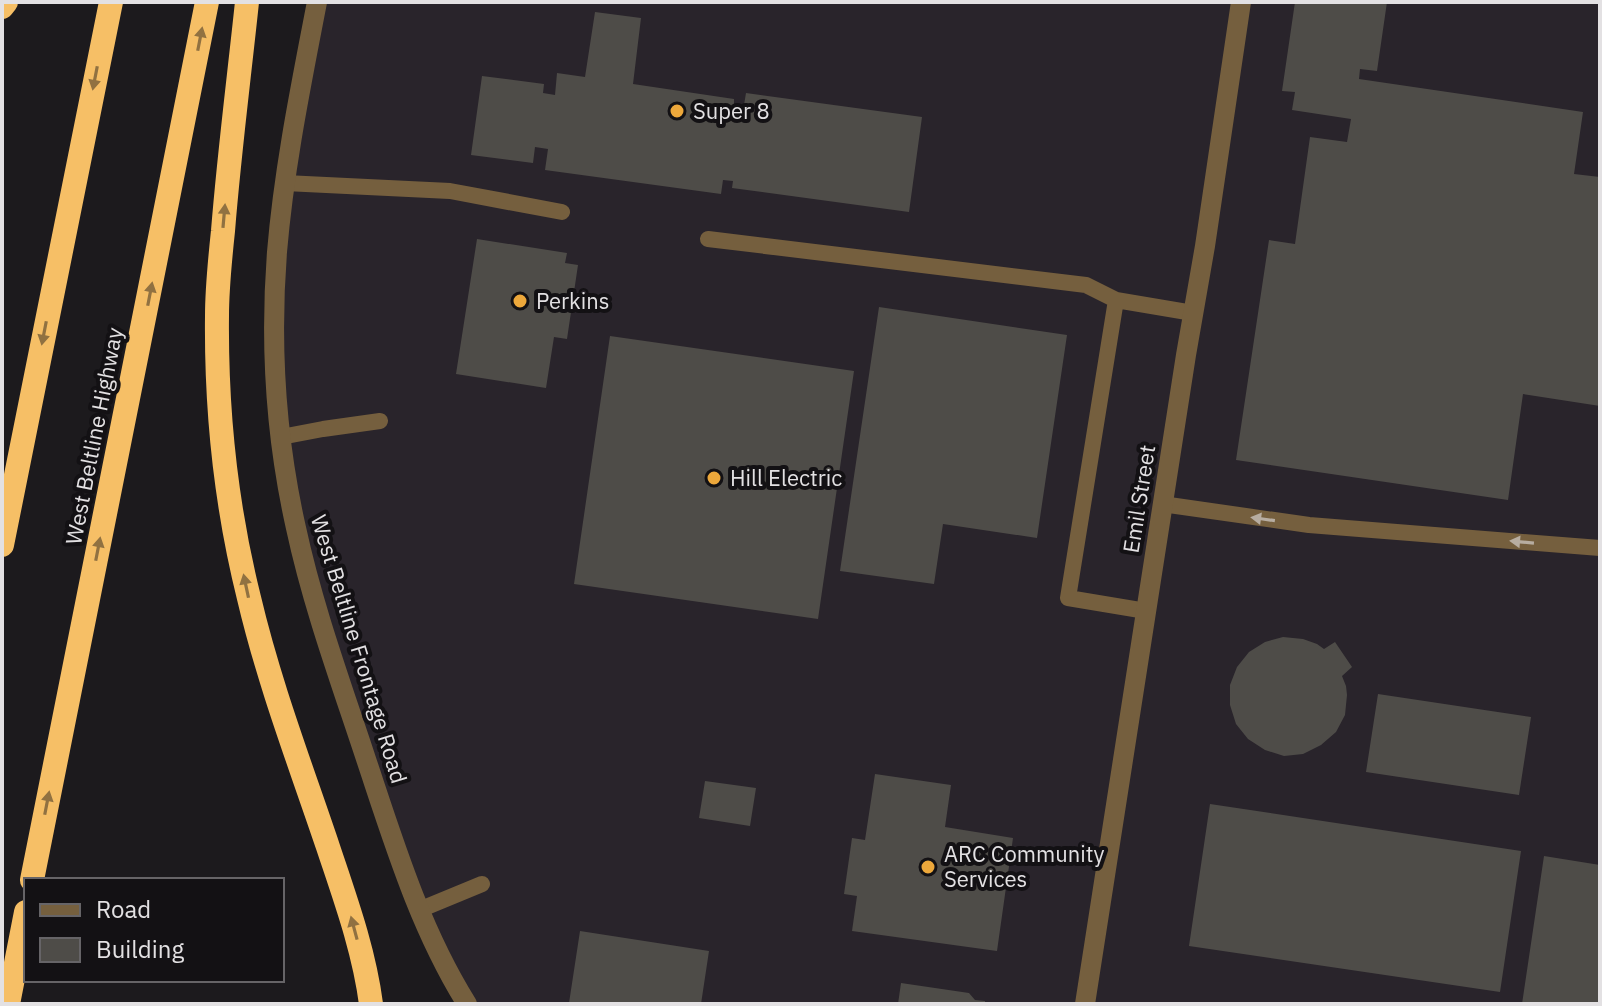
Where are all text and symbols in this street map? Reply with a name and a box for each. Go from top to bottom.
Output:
one-way arrow [194,26,206,51]
one-way arrow [89,66,101,91]
place label: Super 8 [693,96,770,125]
marker: Super 8 [668,102,686,120]
one-way arrow [218,204,231,229]
one-way arrow [144,281,156,306]
place label: Perkins [536,286,609,315]
marker: Perkins [511,292,529,310]
one-way arrow [38,321,50,346]
street label: West Beltline Highway [58,325,129,547]
street label: Emil Street [1116,443,1161,555]
place label: Hill Electric [730,463,842,492]
marker: Hill Electric [705,469,723,487]
street label: West Beltline Frontage Road [305,511,414,787]
one-way arrow [1250,512,1275,525]
one-way arrow [1509,535,1534,548]
one-way arrow [93,536,105,561]
one-way arrow [239,573,252,598]
one-way arrow [42,791,54,816]
place label: ARC Community Services [944,839,1104,893]
marker: ARC Community Services [919,858,937,876]
legend [24,878,284,982]
text: Road [96,893,151,925]
one-way arrow [348,916,360,941]
text: Building [96,933,184,965]

